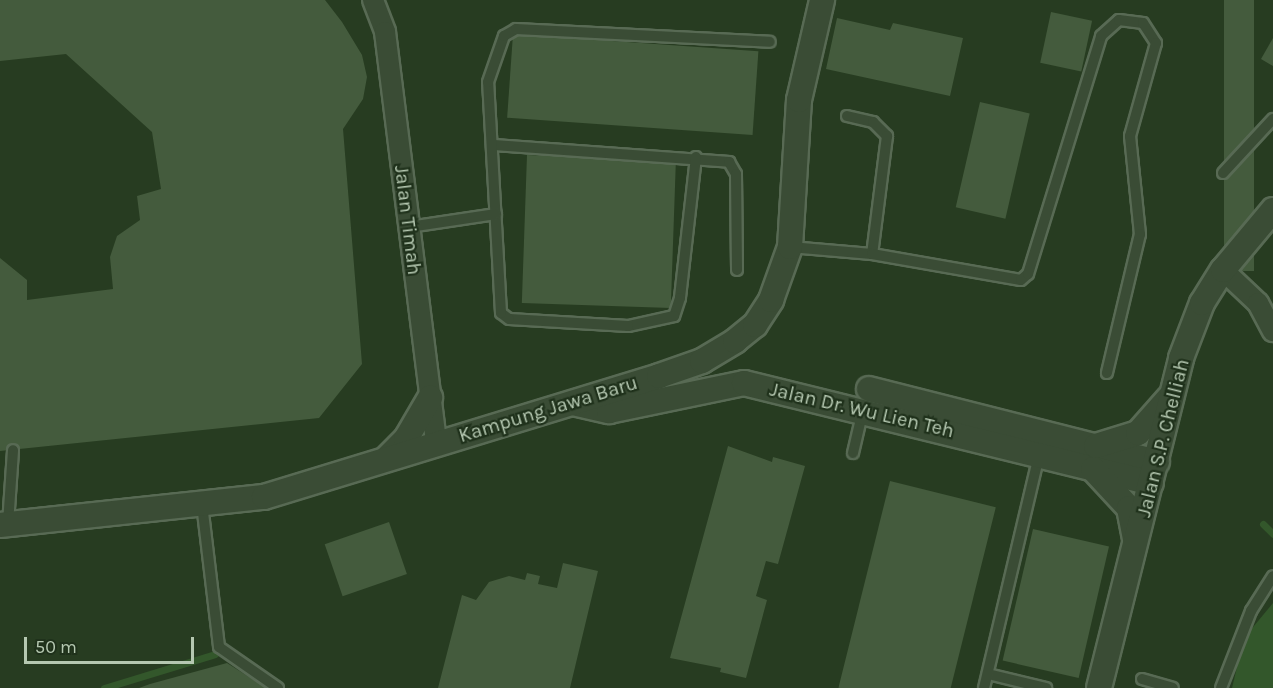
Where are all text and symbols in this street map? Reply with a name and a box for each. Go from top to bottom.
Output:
street label: Jalan Timah [389,164,427,276]
street label: Jalan S.P. Chelliah [1132,356,1194,520]
street label: Kampung Jawa Baru [456,370,640,448]
street label: Jalan Dr. Wu Lien Teh [767,377,957,443]
scale bar [27,625,196,663]
text: 50 m [35,636,77,658]

